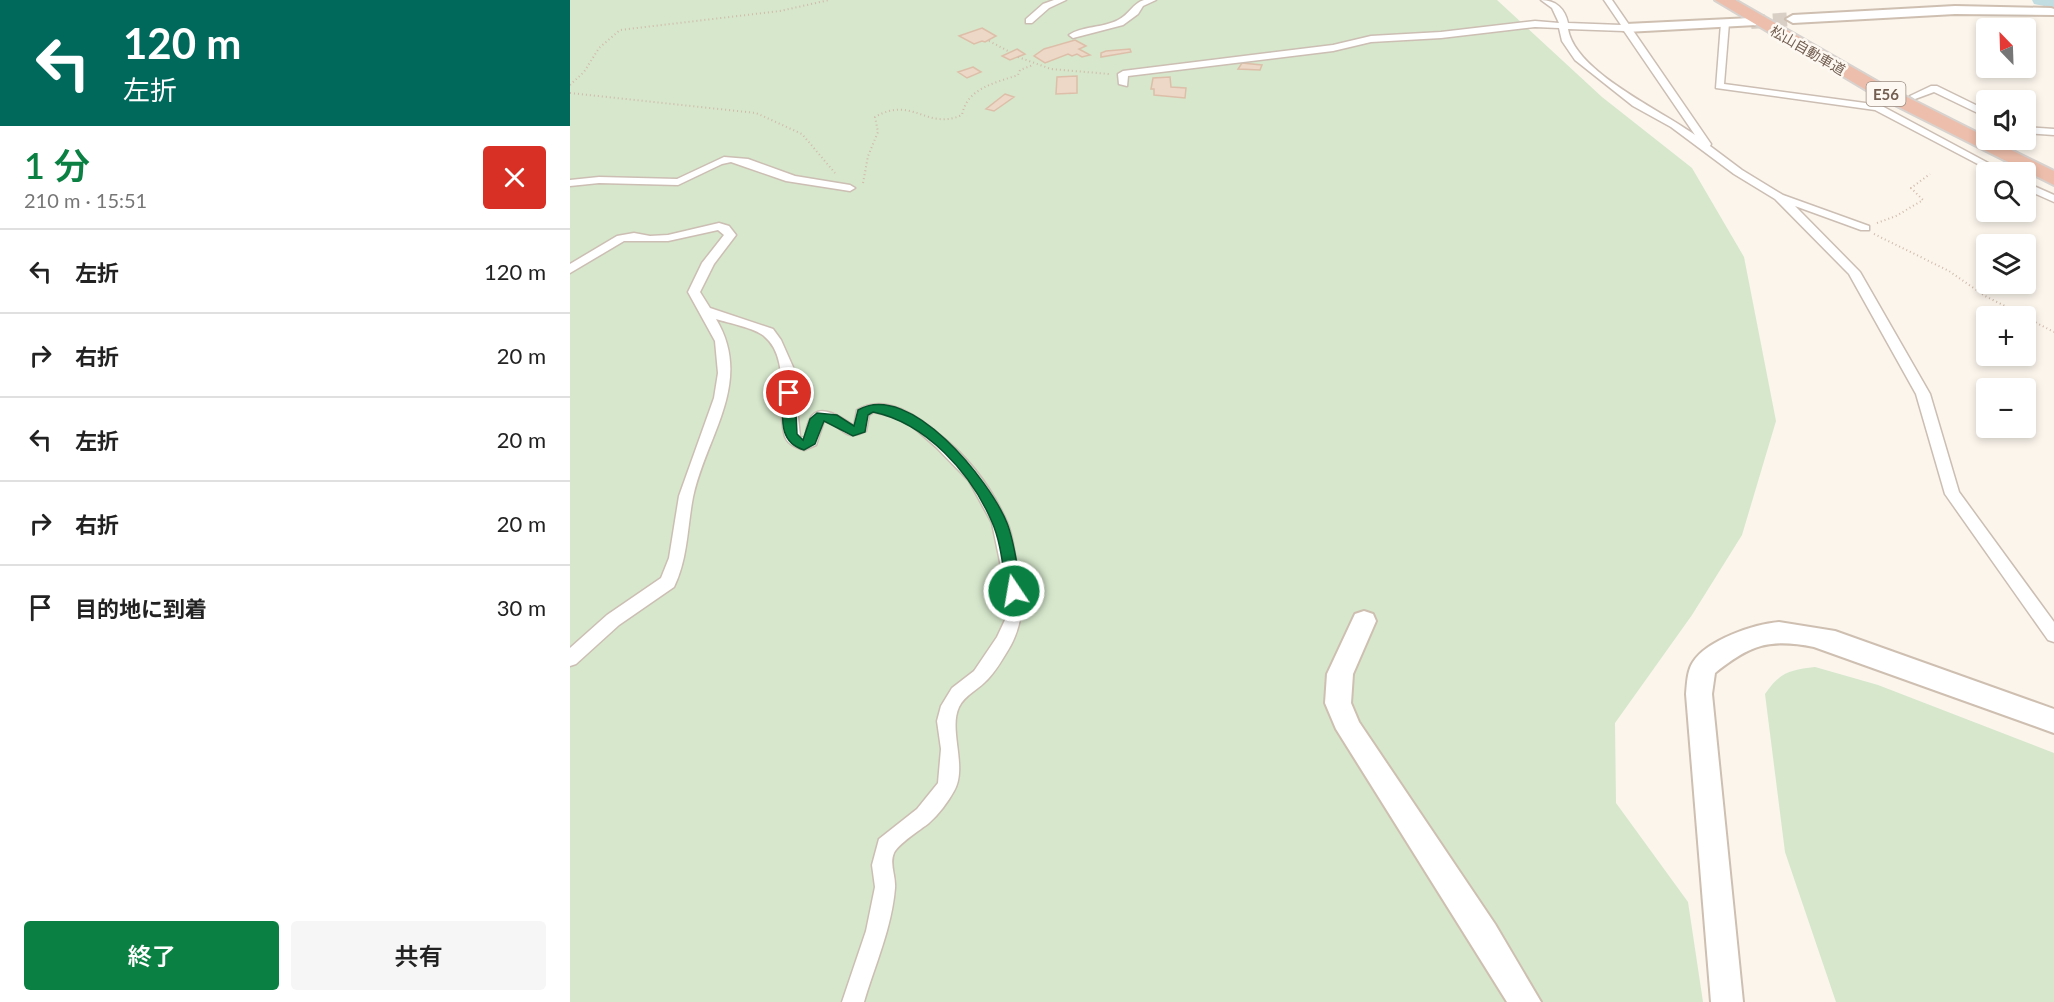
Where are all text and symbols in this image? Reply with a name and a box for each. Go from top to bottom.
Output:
text: 120 m [123,18,241,68]
north arrow [1976,18,2036,78]
map controls [1976,18,2036,438]
street label: 松山自動車道 [1767,22,1849,78]
icon: left [24,24,102,102]
text: 左折 [123,73,177,106]
road number: E56 [1866,82,1906,106]
button: sound [1976,90,2036,150]
text: 1 分 [24,143,90,187]
button: close [483,146,546,209]
button: search [1976,162,2036,222]
text: 210 m · 15:51 [24,188,147,212]
button: layers [1976,234,2036,294]
icon: left [24,255,57,288]
text: 120 m [484,258,546,285]
text: 左折 [75,259,119,286]
button: + [1976,306,2036,366]
icon: right [24,339,57,372]
text: 20 m [497,342,546,369]
text: 右折 [75,343,119,370]
pin [763,367,814,418]
icon: arrive [772,376,805,409]
button: − [1976,378,2036,438]
icon: left [24,423,57,456]
text: 20 m [497,426,546,453]
text: 左折 [75,427,119,454]
icon: right [24,507,57,540]
text: 20 m [497,510,546,537]
text: 右折 [75,511,119,538]
position arrow [982,559,1046,623]
icon: arrive [24,591,57,624]
text: 30 m [497,594,546,621]
text: 目的地に到着 [75,595,207,622]
button: 終了 [24,921,279,990]
button: 共有 [291,921,546,990]

